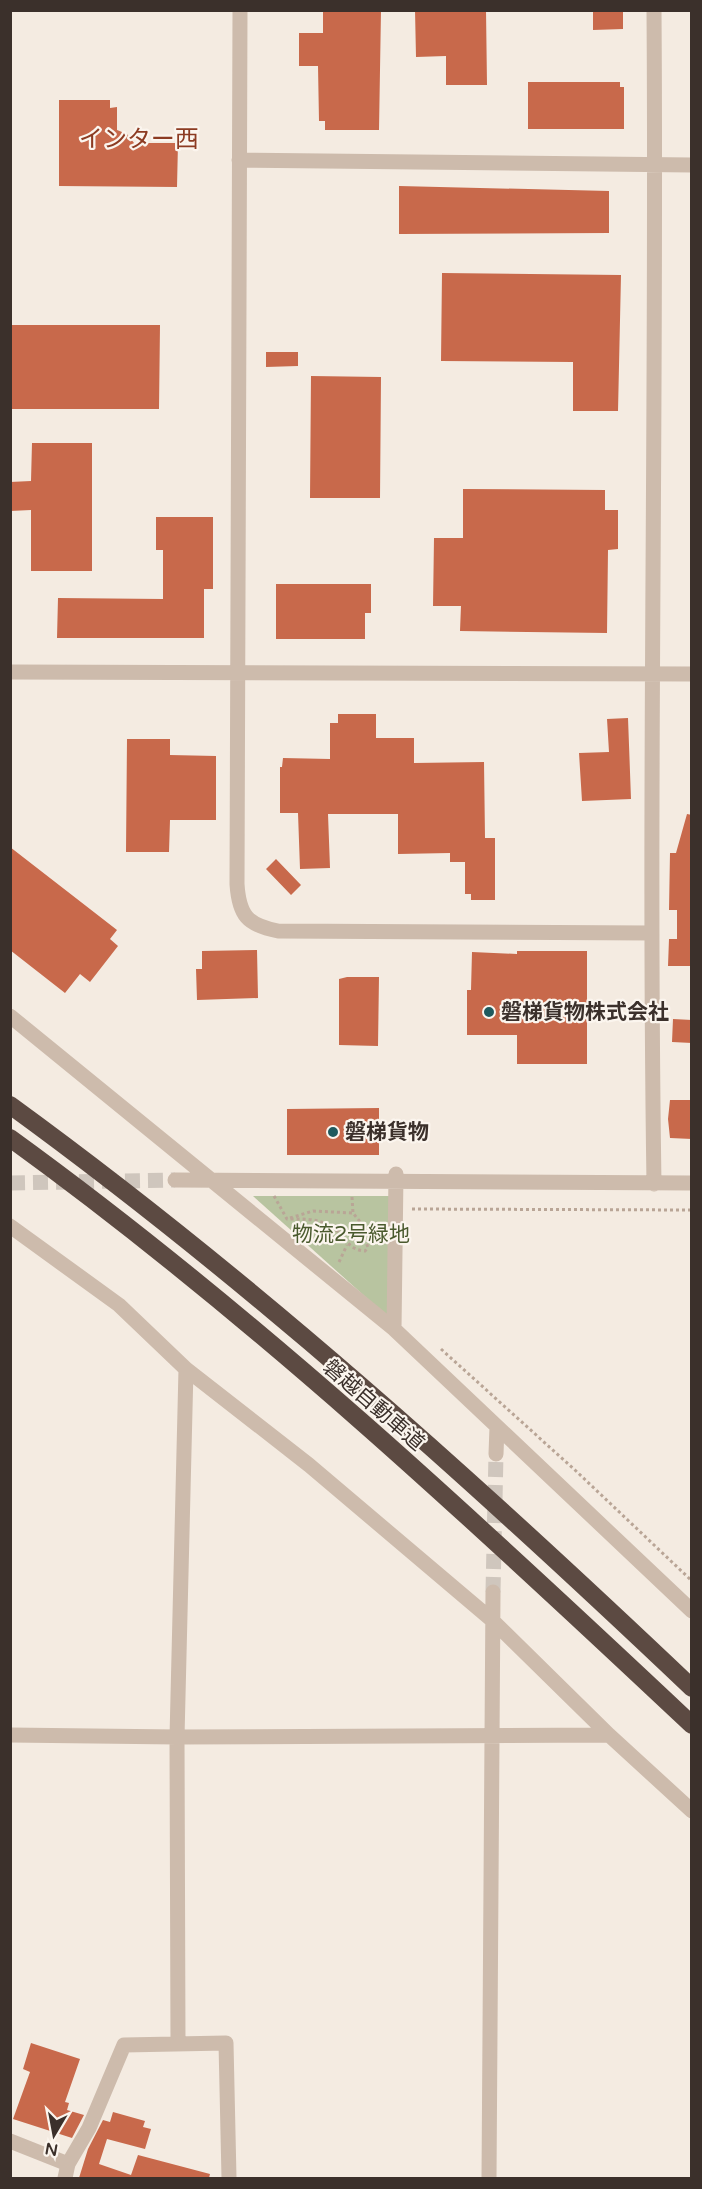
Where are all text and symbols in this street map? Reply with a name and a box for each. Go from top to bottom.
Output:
district label: インター西 [79,125,199,154]
place label: 磐梯貨物株式会社 [501,1000,669,1025]
marker: 磐梯貨物株式会社 [482,1005,496,1019]
place label: 磐梯貨物 [345,1120,429,1145]
marker: 磐梯貨物 [326,1125,340,1139]
park label: 物流2号緑地 [292,1222,410,1247]
street label: 磐越自動車道 [318,1355,429,1456]
north arrow [24,2105,84,2165]
text: N [44,2138,60,2160]

